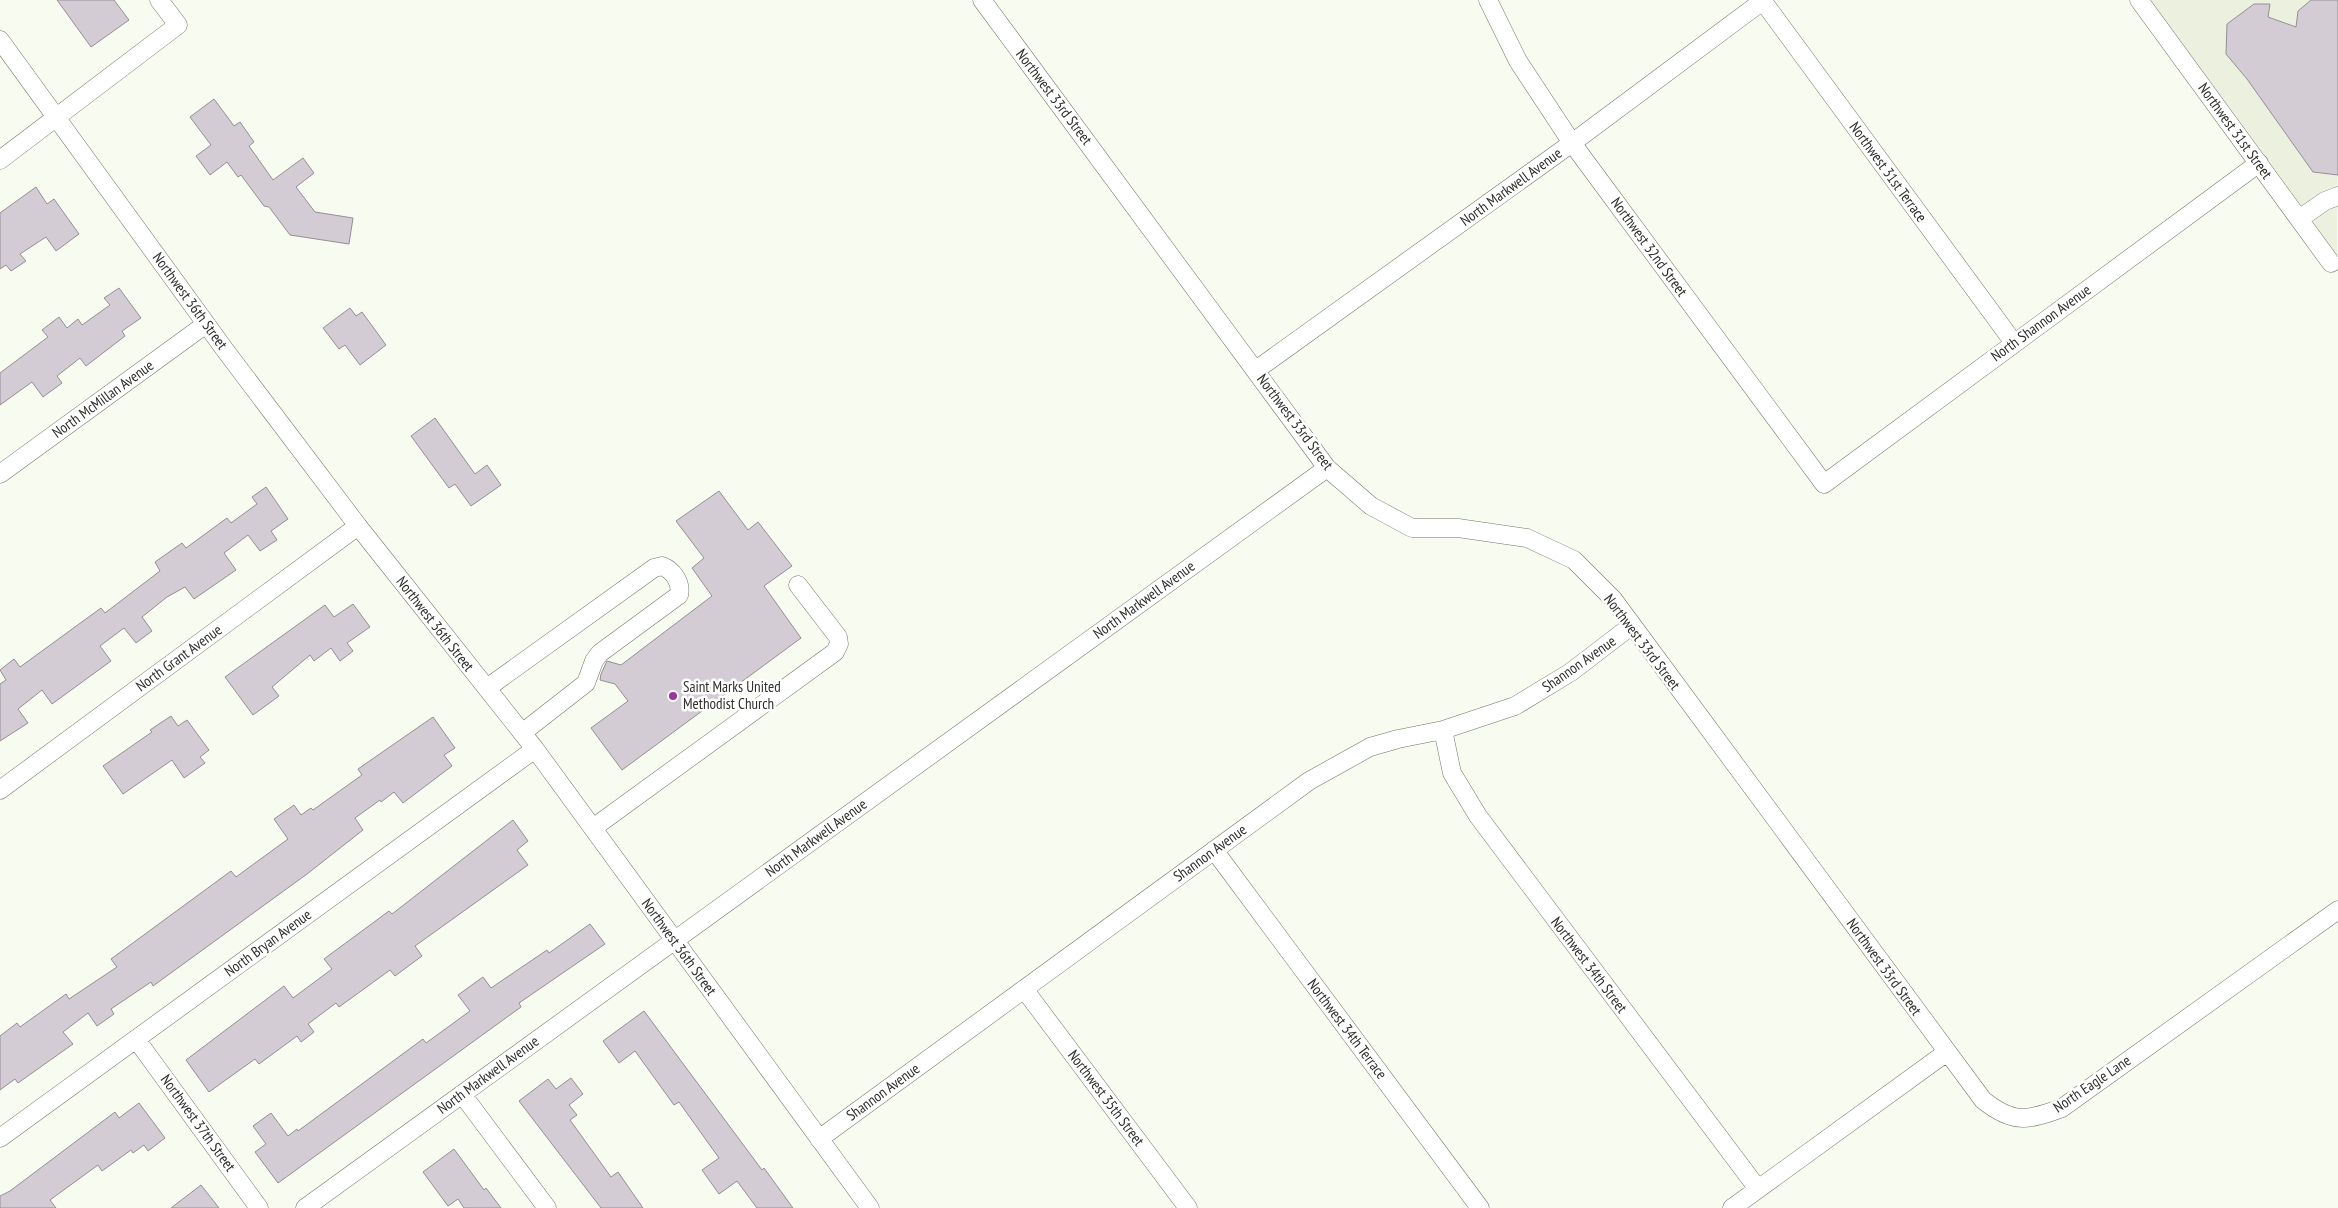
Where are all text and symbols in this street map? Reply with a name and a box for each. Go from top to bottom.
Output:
street label: Northwest 33rd Street [1012,45,1097,148]
street label: Northwest 31st Street [2194,79,2277,182]
street label: Northwest 31st Terrace [1846,118,1931,226]
street label: North Markwell Avenue [1456,143,1565,230]
street label: Northwest 32nd Street [1607,193,1692,300]
street label: Northwest 36th Street [149,248,232,353]
street label: North Shannon Avenue [1987,280,2094,365]
street label: North McMillan Avenue [48,355,157,442]
street label: Northwest 33rd Street [1253,370,1338,473]
street label: North Markwell Avenue [1089,556,1198,643]
street label: Northwest 36th Street [392,572,478,675]
street label: Northwest 33rd Street [1600,590,1685,693]
street label: North Grant Avenue [132,620,225,695]
street label: Shannon Avenue [1538,631,1619,696]
place label: Saint Marks United Methodist Church [683,677,781,713]
marker: Saint Marks United Methodist Church [667,690,679,702]
street label: North Markwell Avenue [761,794,870,881]
street label: Shannon Avenue [1169,820,1250,886]
street label: Northwest 36th Street [638,894,721,999]
street label: North Bryan Avenue [220,905,315,981]
street label: Northwest 34th Street [1547,913,1632,1017]
street label: Northwest 33rd Street [1843,914,1926,1019]
street label: Northwest 34th Terrace [1303,975,1391,1083]
street label: North Markwell Avenue [433,1031,542,1118]
street label: Northwest 35th Street [1064,1046,1149,1150]
street label: North Eagle Lane [2049,1051,2134,1116]
street label: Shannon Avenue [842,1059,923,1125]
street label: Northwest 37th Street [157,1070,240,1175]

